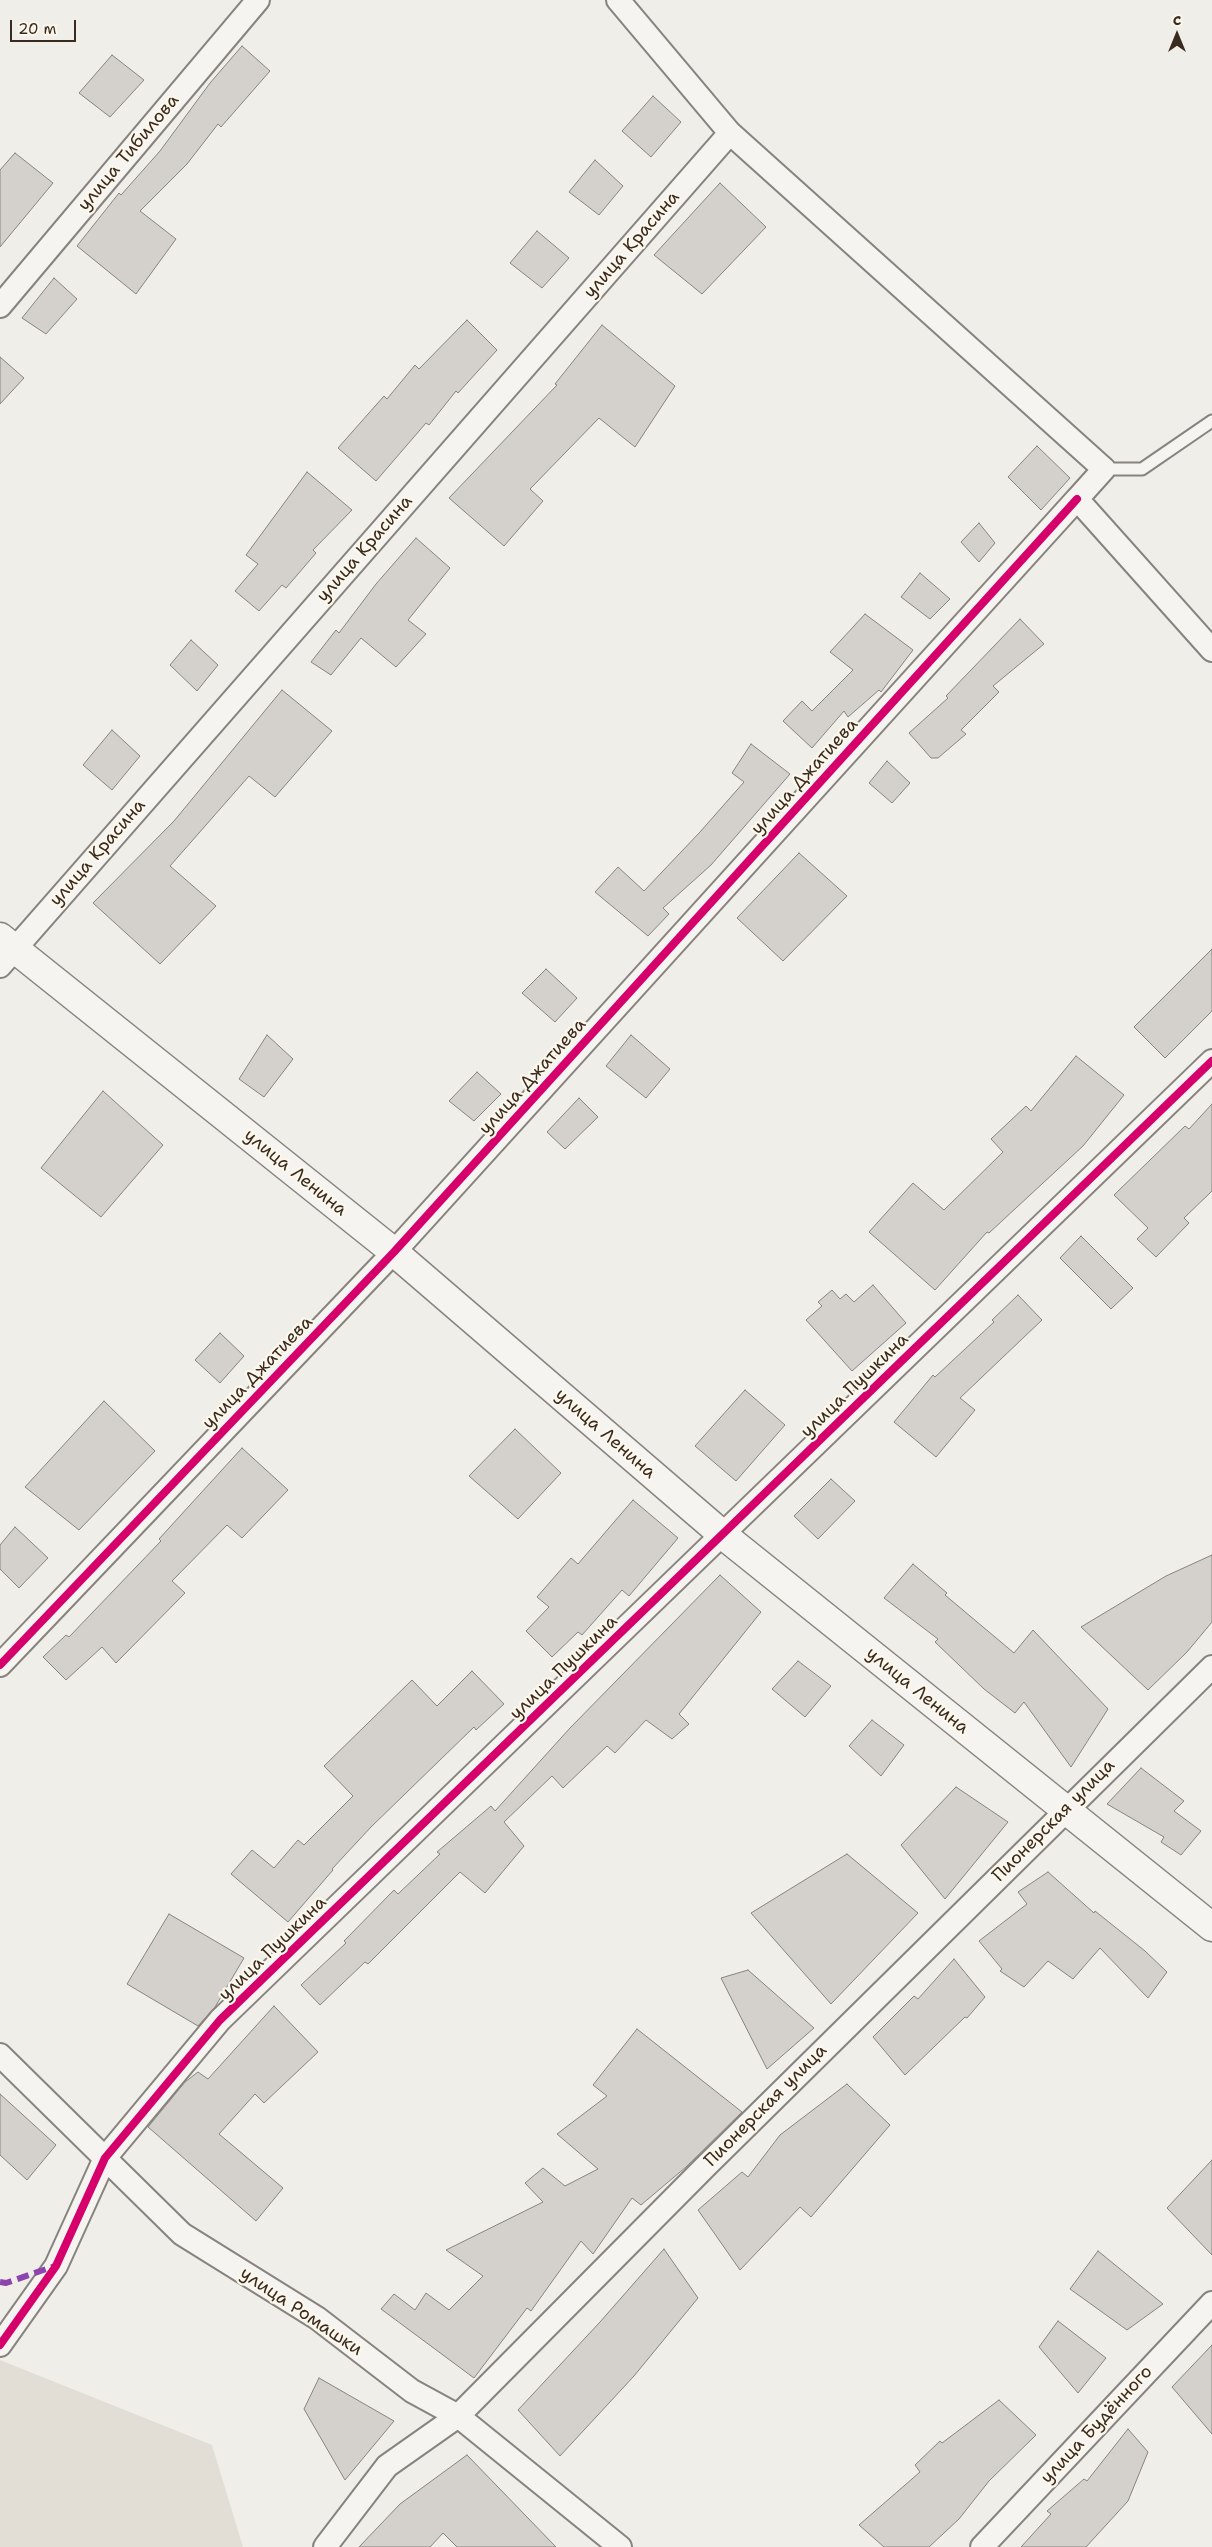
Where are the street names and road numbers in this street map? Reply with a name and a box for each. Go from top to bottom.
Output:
street label: улица Тибилова [74,90,184,216]
street label: улица Красина [580,187,684,303]
street label: улица Красина [313,491,417,607]
street label: улица Джатиева [747,714,863,840]
street label: улица Красина [46,795,150,911]
street label: улица Джатиева [475,1014,591,1140]
street label: улица Ленина [239,1125,351,1221]
street label: улица Джатиева [198,1312,318,1434]
street label: улица Пушкина [797,1329,913,1443]
street label: улица Ленина [550,1384,660,1484]
street label: улица Пушкина [506,1611,622,1725]
street label: улица Ленина [861,1643,973,1739]
street label: Пионерская улица [988,1755,1120,1887]
street label: улица Пушкина [215,1892,331,2006]
street label: Пионерская улица [700,2040,832,2172]
street label: улица Ромашки [236,2263,366,2361]
street label: улица Будённого [1037,2361,1157,2489]

